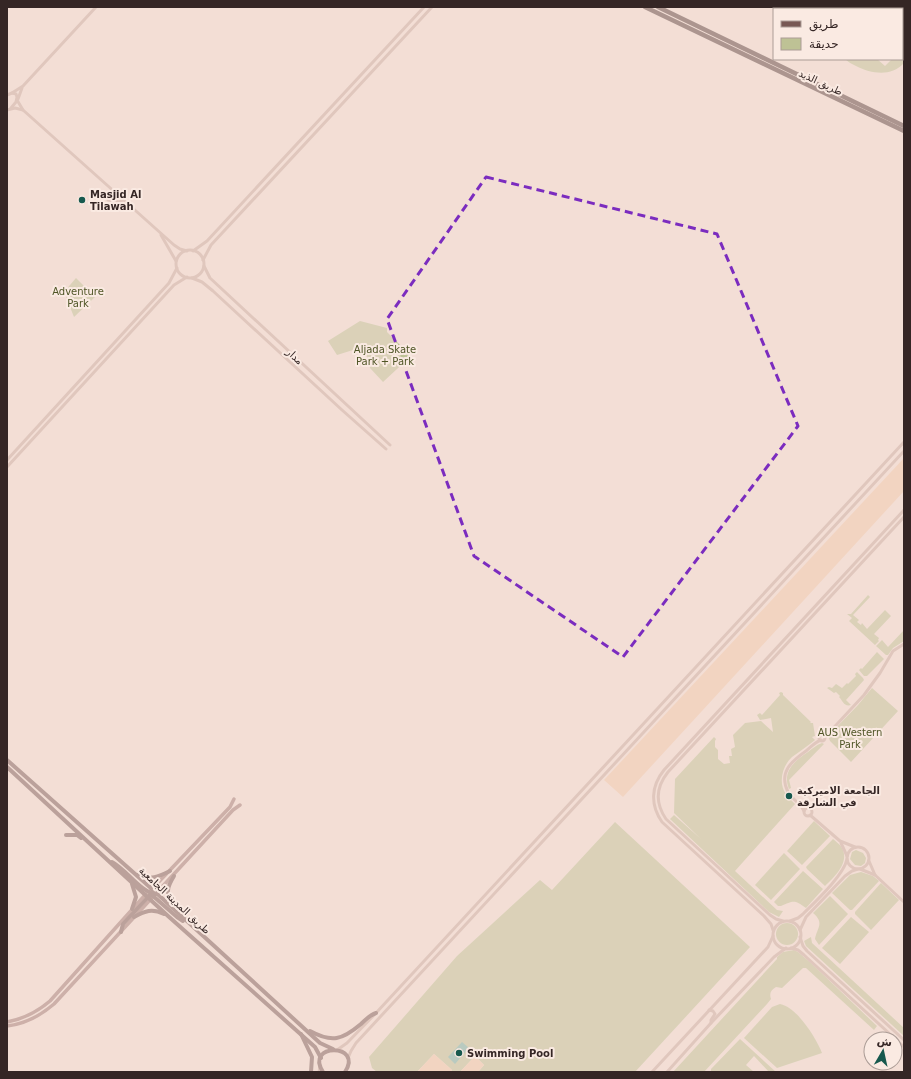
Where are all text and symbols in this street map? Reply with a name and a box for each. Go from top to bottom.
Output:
legend [773,8,903,60]
text: طريق [809,17,839,32]
text: حديقة [809,37,839,51]
street label: طريق الذيد [797,68,844,97]
place label: Masjid Al Tilawah [90,189,141,212]
marker: Masjid Al Tilawah [77,195,87,205]
park label: Adventure Park [52,286,104,309]
park label: Aljada Skate Park + Park [354,344,416,367]
street label: مدار [284,345,305,367]
park label: AUS Western Park [818,727,882,750]
place label: الجامعة الاميركية في الشارقة [797,785,880,809]
marker: الجامعة الاميركية في الشارقة [784,791,794,801]
street label: طريق المدينة الجامعية [137,865,212,936]
north arrow [863,1031,903,1071]
text: ش [876,1034,893,1049]
marker: Swimming Pool [454,1048,464,1058]
place label: Swimming Pool [467,1048,553,1059]

